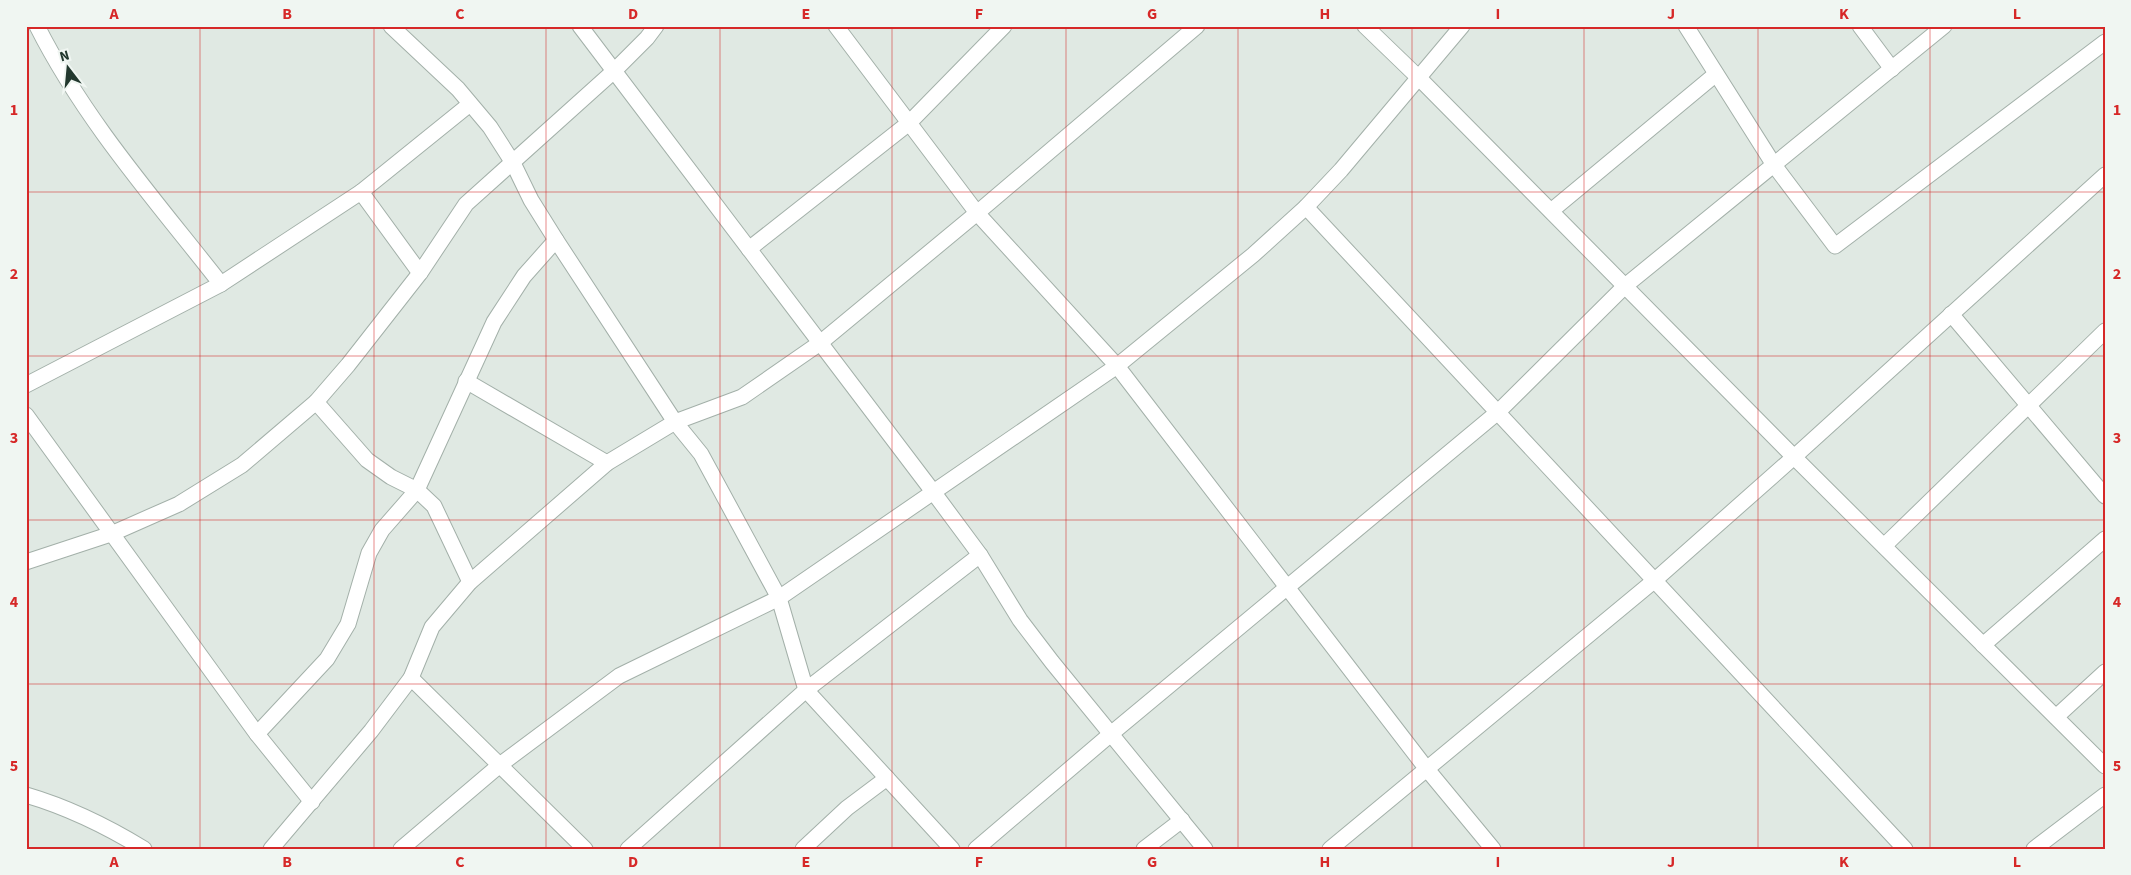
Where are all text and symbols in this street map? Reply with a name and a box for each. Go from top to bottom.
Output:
text: A [108,3,119,25]
text: B [282,3,292,25]
text: C [455,3,465,25]
text: D [628,3,638,25]
text: E [802,3,810,25]
text: F [975,3,983,25]
text: G [1147,3,1157,25]
text: H [1320,3,1330,25]
text: I [1496,3,1500,25]
text: J [1667,3,1675,25]
text: K [1839,3,1849,25]
text: L [2013,3,2021,25]
north arrow [42,42,92,92]
text: N [57,46,72,67]
text: 1 [10,99,18,121]
text: 1 [2113,99,2121,121]
text: 2 [10,263,18,285]
text: 2 [2113,263,2121,285]
text: 3 [10,427,18,449]
text: 3 [2113,427,2121,449]
text: 4 [10,591,19,613]
text: 4 [2113,591,2122,613]
text: 5 [10,755,18,777]
text: 5 [2113,755,2121,777]
text: A [108,851,119,873]
text: B [282,851,292,873]
text: C [455,851,465,873]
text: D [628,851,638,873]
text: E [802,851,810,873]
text: F [975,851,983,873]
text: G [1147,851,1157,873]
text: H [1320,851,1330,873]
text: I [1496,851,1500,873]
text: J [1667,851,1675,873]
text: K [1839,851,1849,873]
text: L [2013,851,2021,873]

